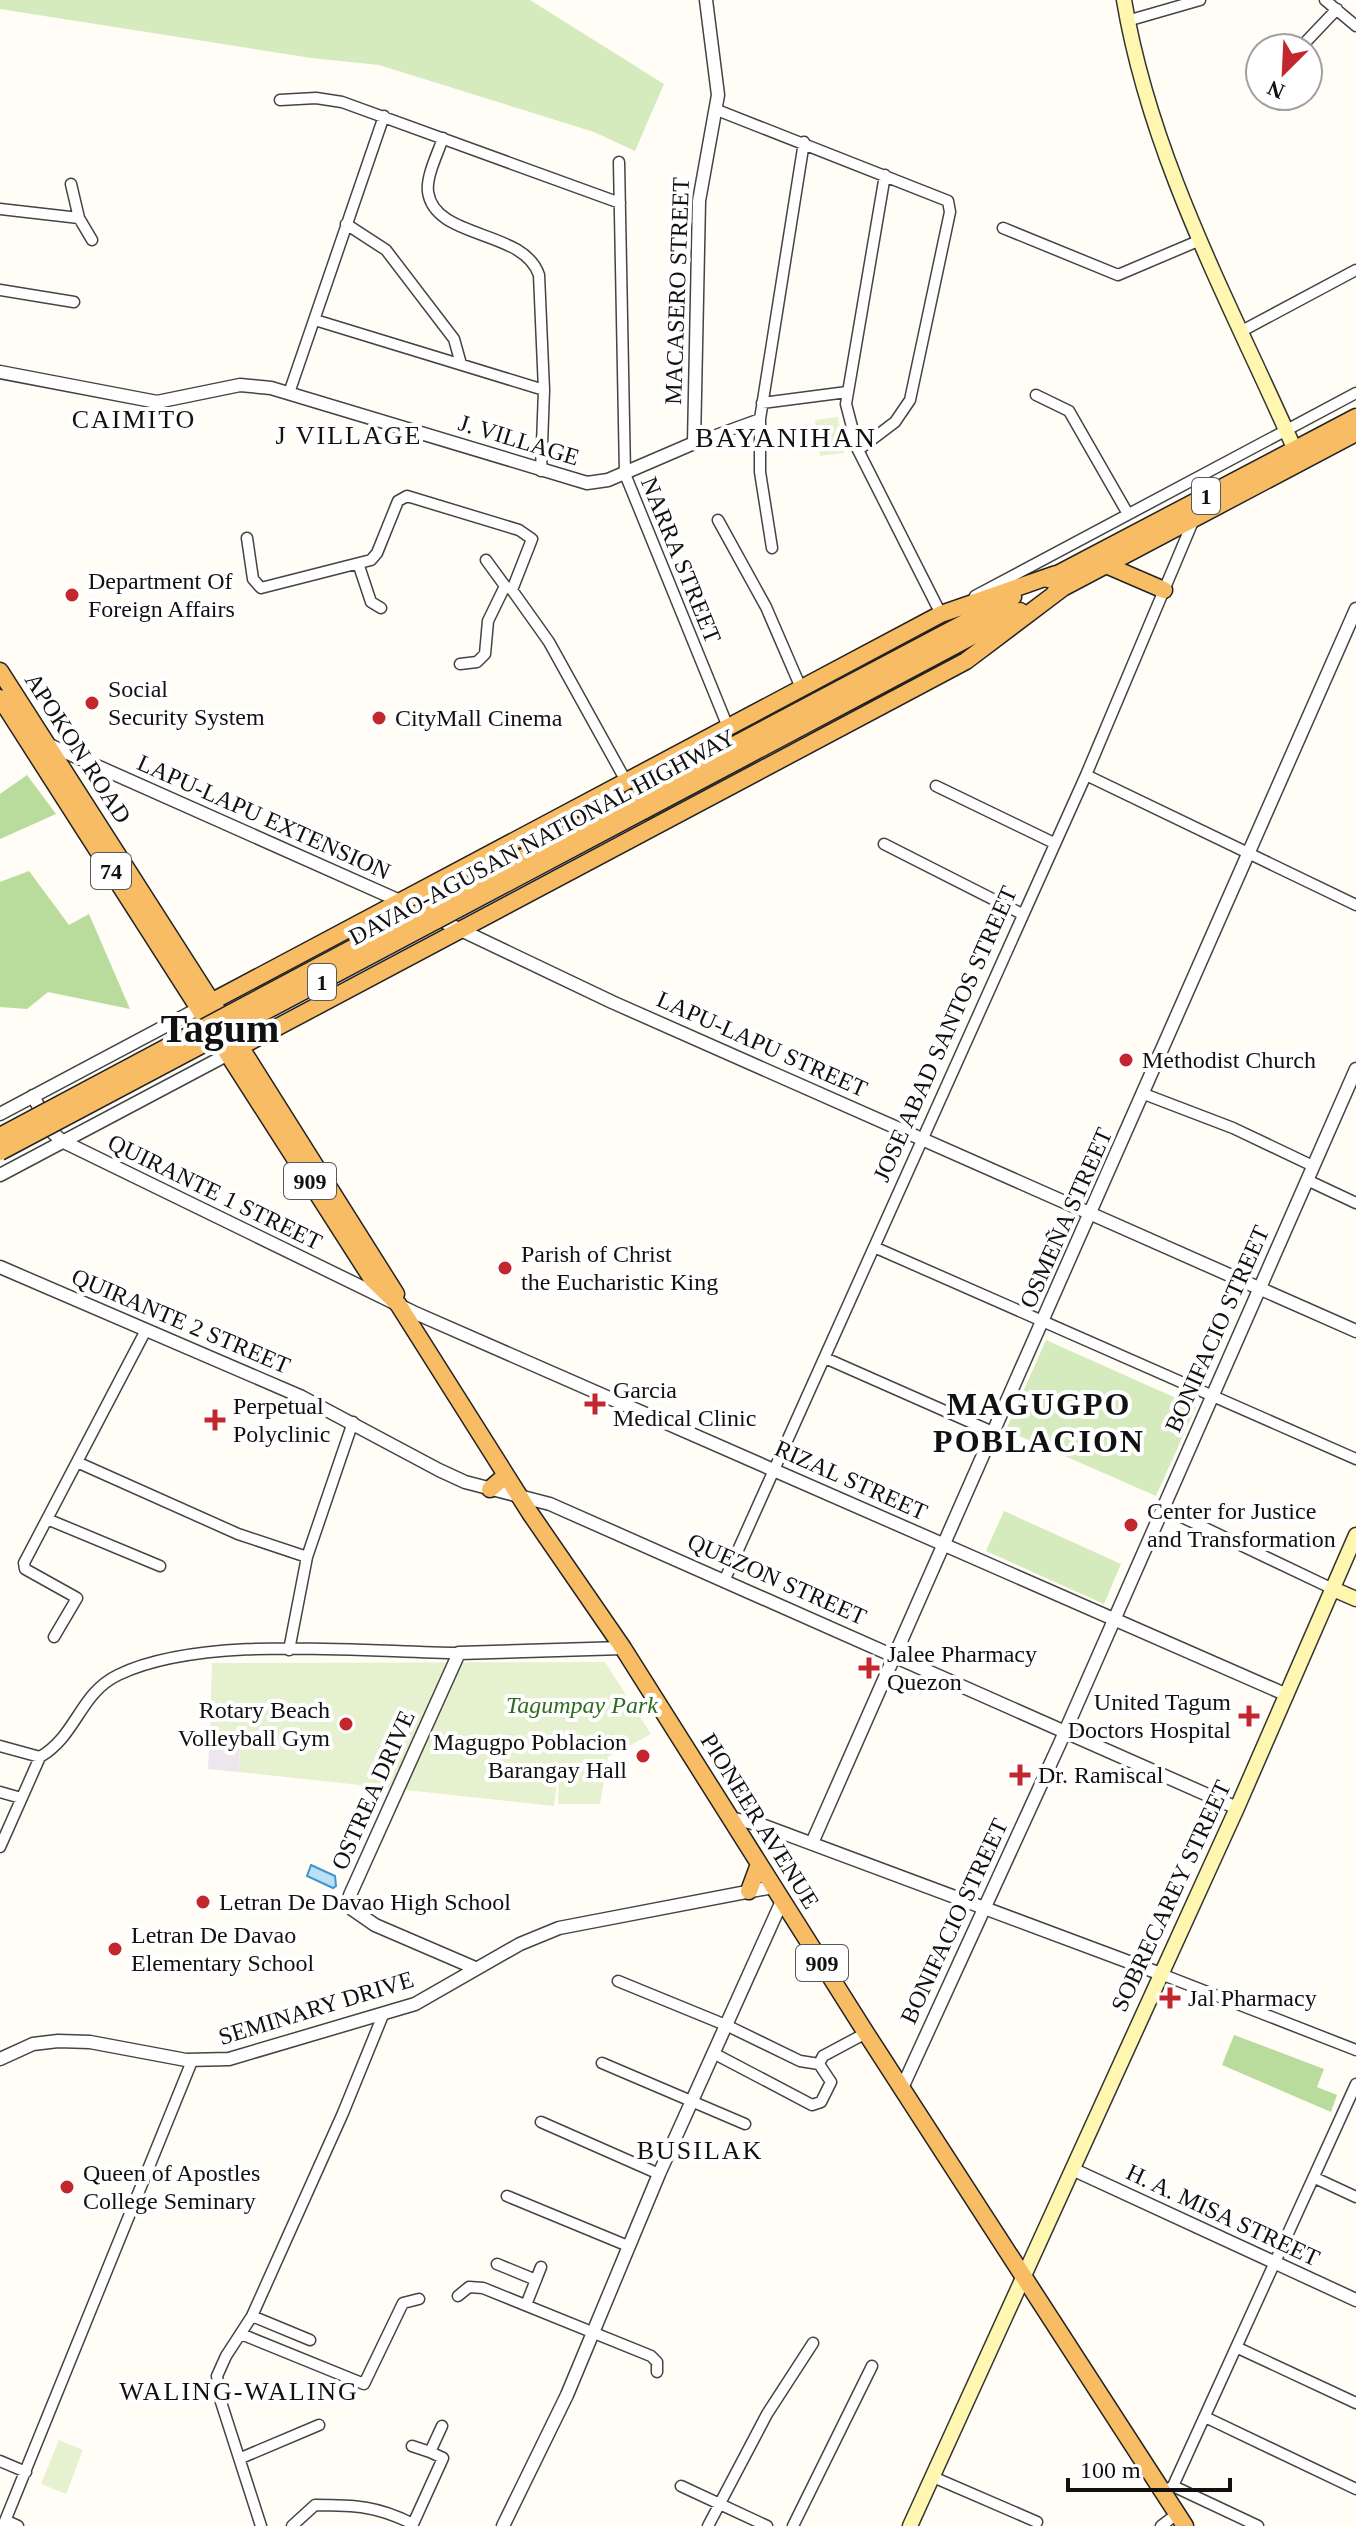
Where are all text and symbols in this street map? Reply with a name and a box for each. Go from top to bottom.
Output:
north arrow [1244,32,1324,112]
text: N [1264,75,1288,104]
street label: MACASERO STREET [660,177,694,405]
district label: CAIMITO [72,405,196,434]
street label: J. VILLAGE [455,409,583,471]
district label: J VILLAGE [276,421,422,450]
district label: BAYANIHAN [695,422,877,453]
street label: NARRA STREET [636,473,726,647]
road number: 1 [1192,478,1220,514]
place label: Department Of Foreign Affairs [88,568,235,622]
marker: Department Of Foreign Affairs [63,586,81,604]
street label: APOKON ROAD [20,668,136,828]
place label: Social Security System [108,676,265,730]
marker: Social Security System [83,694,101,712]
place label: CityMall Cinema [395,705,563,731]
marker: CityMall Cinema [370,709,388,727]
street label: DAVAO-AGUSAN NATIONAL HIGHWAY [345,724,739,950]
street label: LAPU-LAPU EXTENSION [134,749,394,885]
road number: 74 [91,853,131,889]
street label: JOSE ABAD SANTOS STREET [868,882,1022,1186]
road number: 1 [308,964,336,1000]
street label: LAPU-LAPU STREET [653,986,871,1102]
district label: Tagum [161,1006,279,1051]
place label: Methodist Church [1142,1047,1316,1073]
marker: Methodist Church [1117,1051,1135,1069]
street label: OSMEÑA STREET [1015,1124,1117,1312]
street label: QUIRANTE 1 STREET [104,1129,326,1255]
road number: 909 [284,1163,336,1199]
street label: BONIFACIO STREET [1160,1222,1274,1436]
place label: Parish of Christ the Eucharistic King [521,1241,718,1295]
marker: Parish of Christ the Eucharistic King [496,1259,514,1277]
street label: QUIRANTE 2 STREET [68,1263,294,1379]
place label: Garcia Medical Clinic [613,1377,756,1431]
district label: MAGUGPO POBLACION [933,1386,1145,1459]
place label: Perpetual Polyclinic [233,1393,330,1447]
marker: Garcia Medical Clinic [584,1393,606,1415]
marker: Perpetual Polyclinic [204,1409,226,1431]
street label: RIZAL STREET [771,1435,931,1525]
place label: Center for Justice and Transformation [1147,1498,1336,1552]
marker: Center for Justice and Transformation [1122,1516,1140,1534]
street label: QUEZON STREET [684,1528,871,1630]
place label: Jalee Pharmacy Quezon [887,1641,1037,1695]
marker: Jalee Pharmacy Quezon [858,1657,880,1679]
place label: United Tagum Doctors Hospital [1068,1689,1231,1743]
park label: Tagumpay Park [506,1692,658,1718]
place label: Rotary Beach Volleyball Gym [178,1697,330,1751]
marker: United Tagum Doctors Hospital [1238,1705,1260,1727]
street label: OSTREA DRIVE [326,1706,420,1874]
marker: Rotary Beach Volleyball Gym [337,1715,355,1733]
place label: Magugpo Poblacion Barangay Hall [433,1729,627,1783]
street label: PIONEER AVENUE [696,1729,824,1913]
marker: Magugpo Poblacion Barangay Hall [634,1747,652,1765]
place label: Dr. Ramiscal [1038,1762,1164,1788]
marker: Dr. Ramiscal [1009,1764,1031,1786]
street label: SOBRECAREY STREET [1106,1776,1236,2016]
street label: BONIFACIO STREET [895,1814,1013,2027]
place label: Letran De Davao High School [219,1889,511,1915]
marker: Letran De Davao High School [194,1893,212,1911]
place label: Letran De Davao Elementary School [131,1922,315,1976]
marker: Letran De Davao Elementary School [106,1940,124,1958]
road number: 909 [796,1945,848,1981]
street label: SEMINARY DRIVE [215,1966,417,2050]
place label: Jal Pharmacy [1188,1985,1317,2011]
marker: Jal Pharmacy [1159,1987,1181,2009]
district label: BUSILAK [637,2136,763,2165]
street label: H. A. MISA STREET [1122,2159,1324,2271]
place label: Queen of Apostles College Seminary [83,2160,260,2214]
marker: Queen of Apostles College Seminary [58,2178,76,2196]
district label: WALING-WALING [119,2377,359,2406]
scale bar [1068,2442,1230,2492]
text: 100 m [1080,2457,1141,2483]

